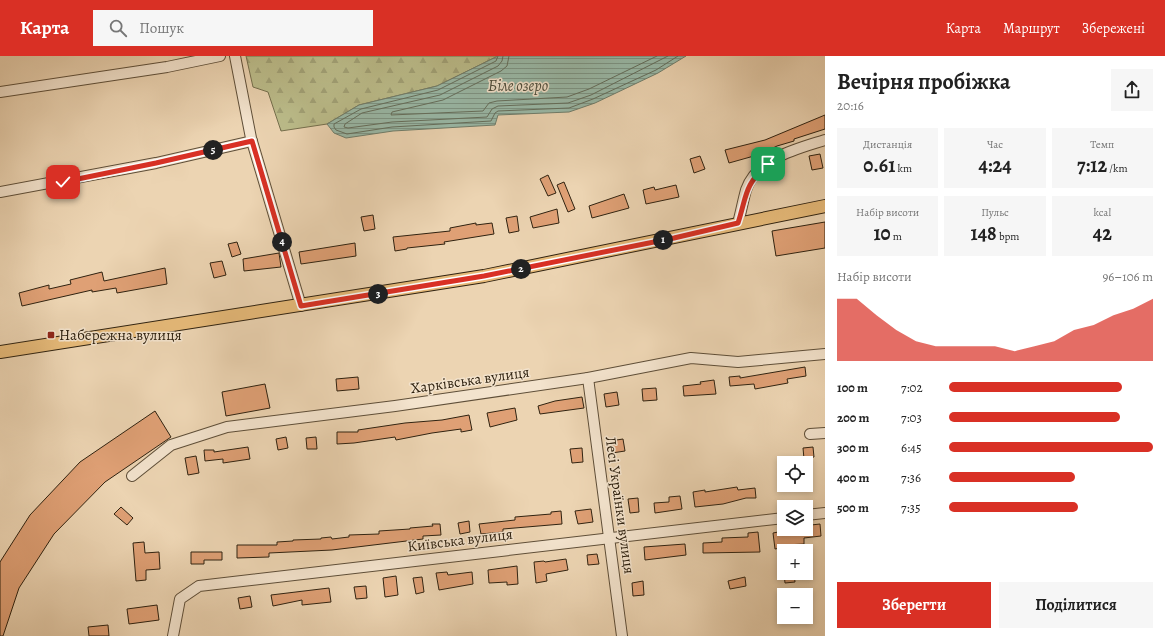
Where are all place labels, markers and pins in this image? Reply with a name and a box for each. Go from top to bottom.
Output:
pin: 5 [203,140,223,160]
pin [751,147,785,181]
pin [46,165,80,199]
pin: 1 [653,230,673,250]
pin: 4 [272,232,292,252]
pin: 2 [511,259,531,279]
pin: 3 [368,284,388,304]
place label: Набережна вулиця [59,325,182,345]
marker: Набережна вулиця [46,330,56,340]

